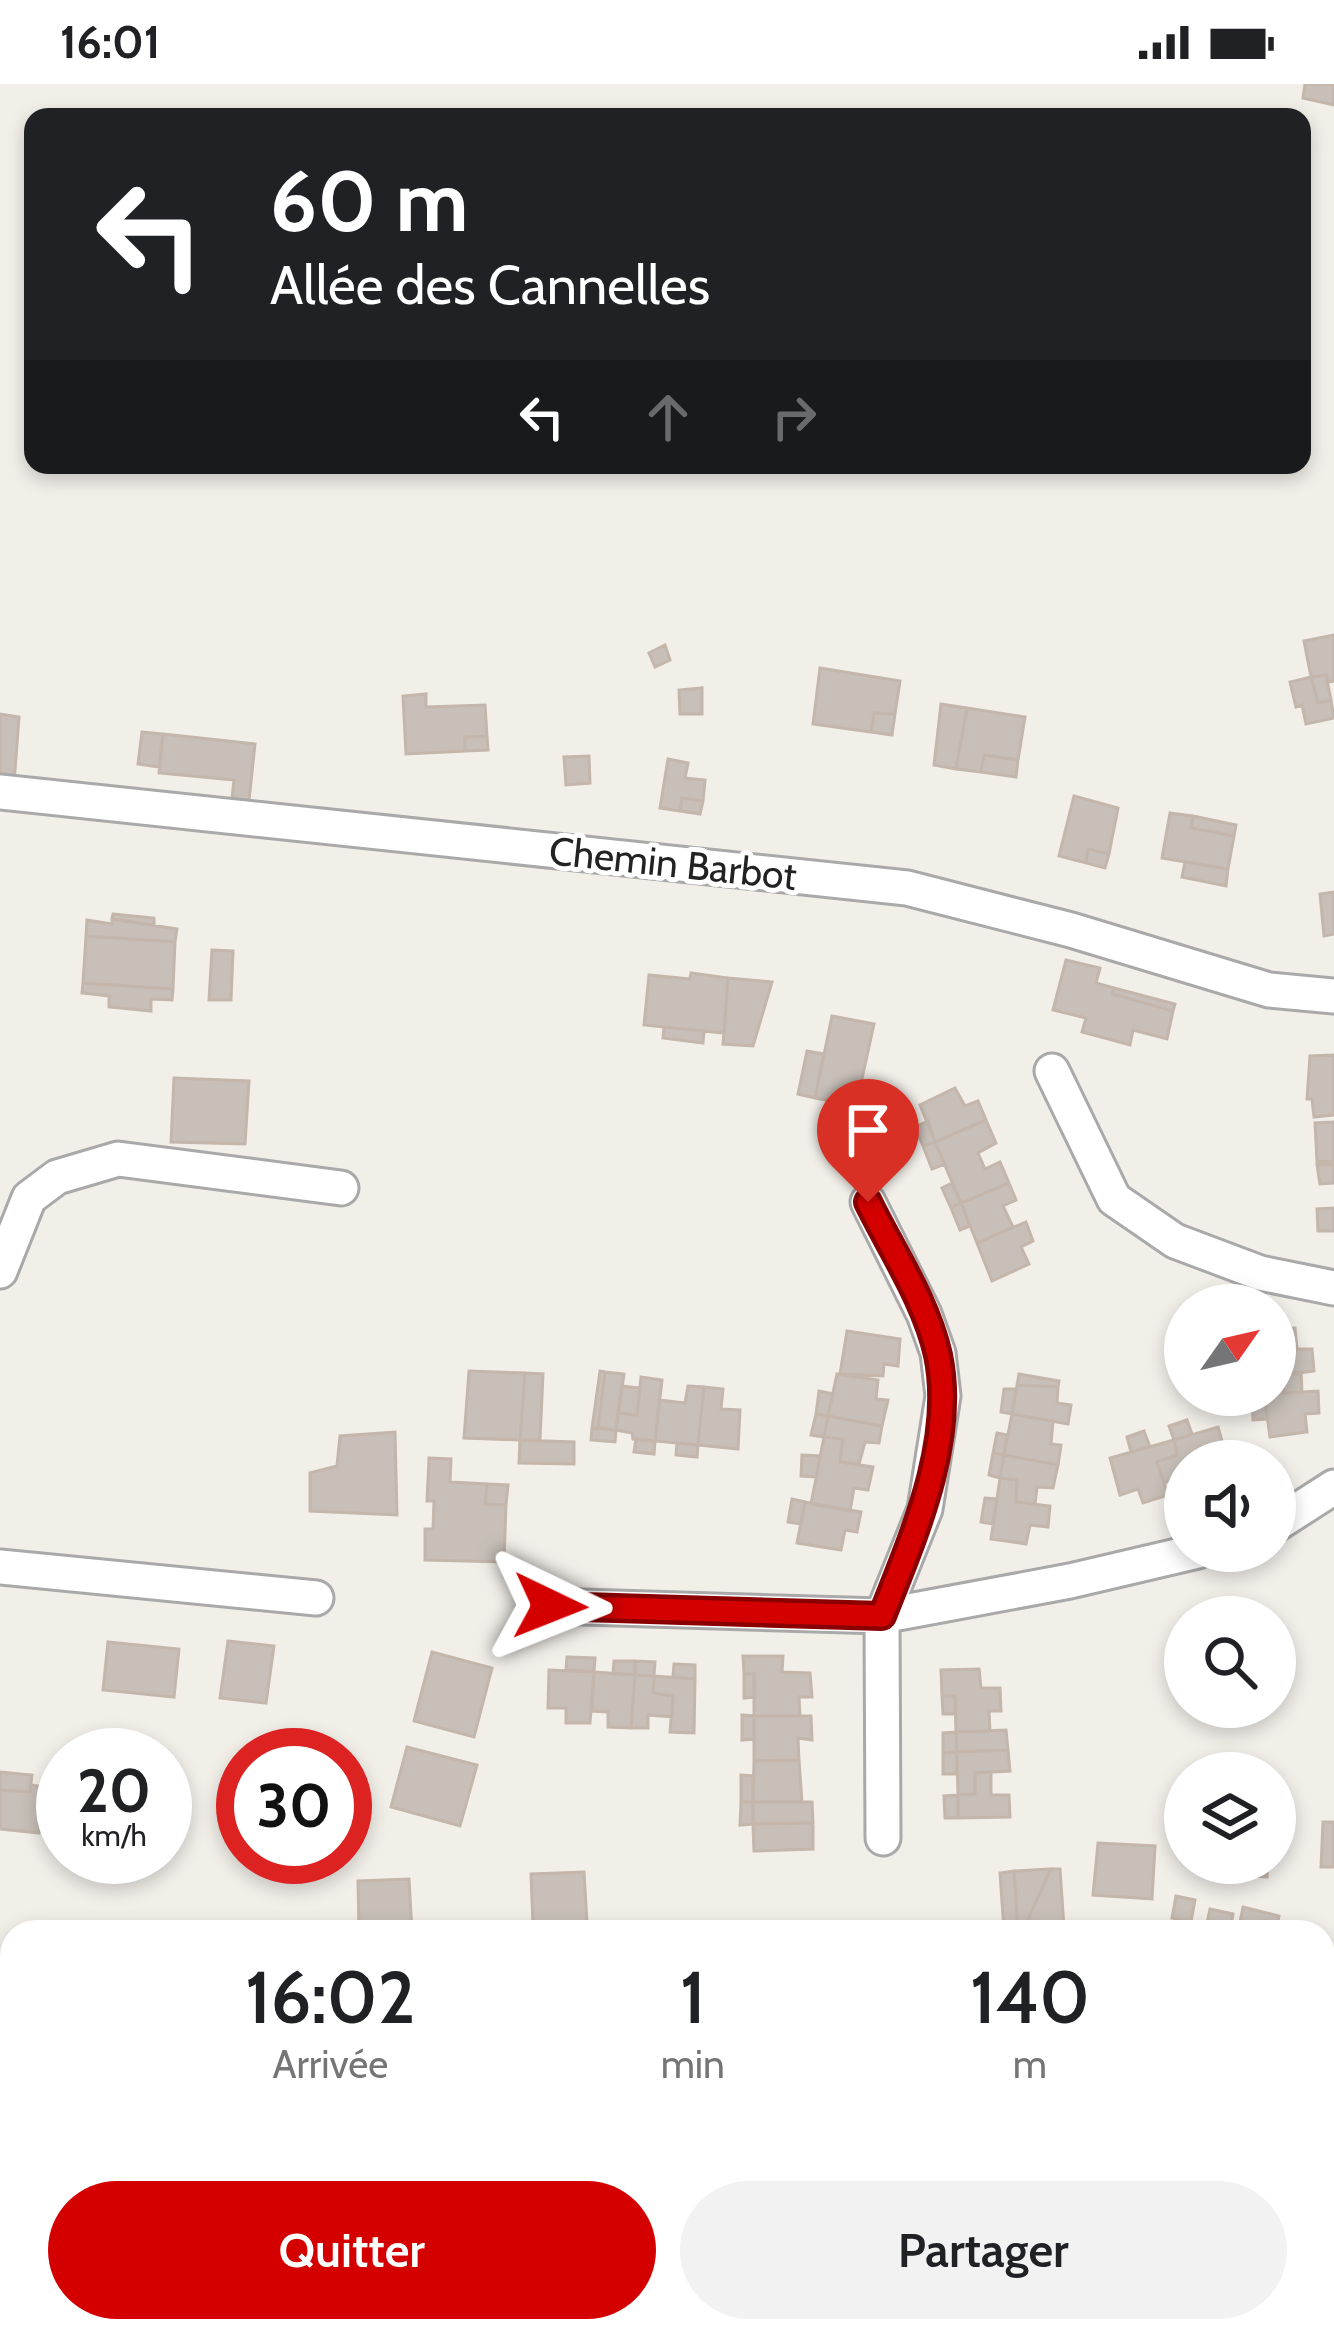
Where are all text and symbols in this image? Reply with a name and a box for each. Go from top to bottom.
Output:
text: 16:01 [60,15,160,69]
text: 60 m [270,150,468,252]
icon: left [72,156,228,312]
text: Allée des Cannelles [270,252,710,318]
icon: left [509,384,575,450]
icon: ahead [635,384,701,450]
icon: right [761,384,827,450]
street label: Chemin Barbot [547,826,799,900]
pin [817,1079,919,1202]
icon: arrive [835,1097,901,1163]
north arrow [1164,1284,1296,1416]
map controls [1164,1284,1296,1884]
button: sound [1164,1440,1296,1572]
position arrow [487,1543,613,1669]
button: search [1164,1596,1296,1728]
speed limit sign: 30 [216,1728,372,1884]
button: layers [1164,1752,1296,1884]
text: 20 [77,1754,151,1827]
text: km/h [81,1817,147,1854]
text: 16:02 [245,1954,415,2041]
text: 1 [680,1954,705,2041]
text: 140 [970,1954,1090,2041]
text: Arrivée [272,2040,388,2088]
text: min [661,2040,725,2088]
text: m [1013,2040,1047,2088]
button: Quitter [48,2181,656,2319]
button: Partager [680,2181,1287,2319]

